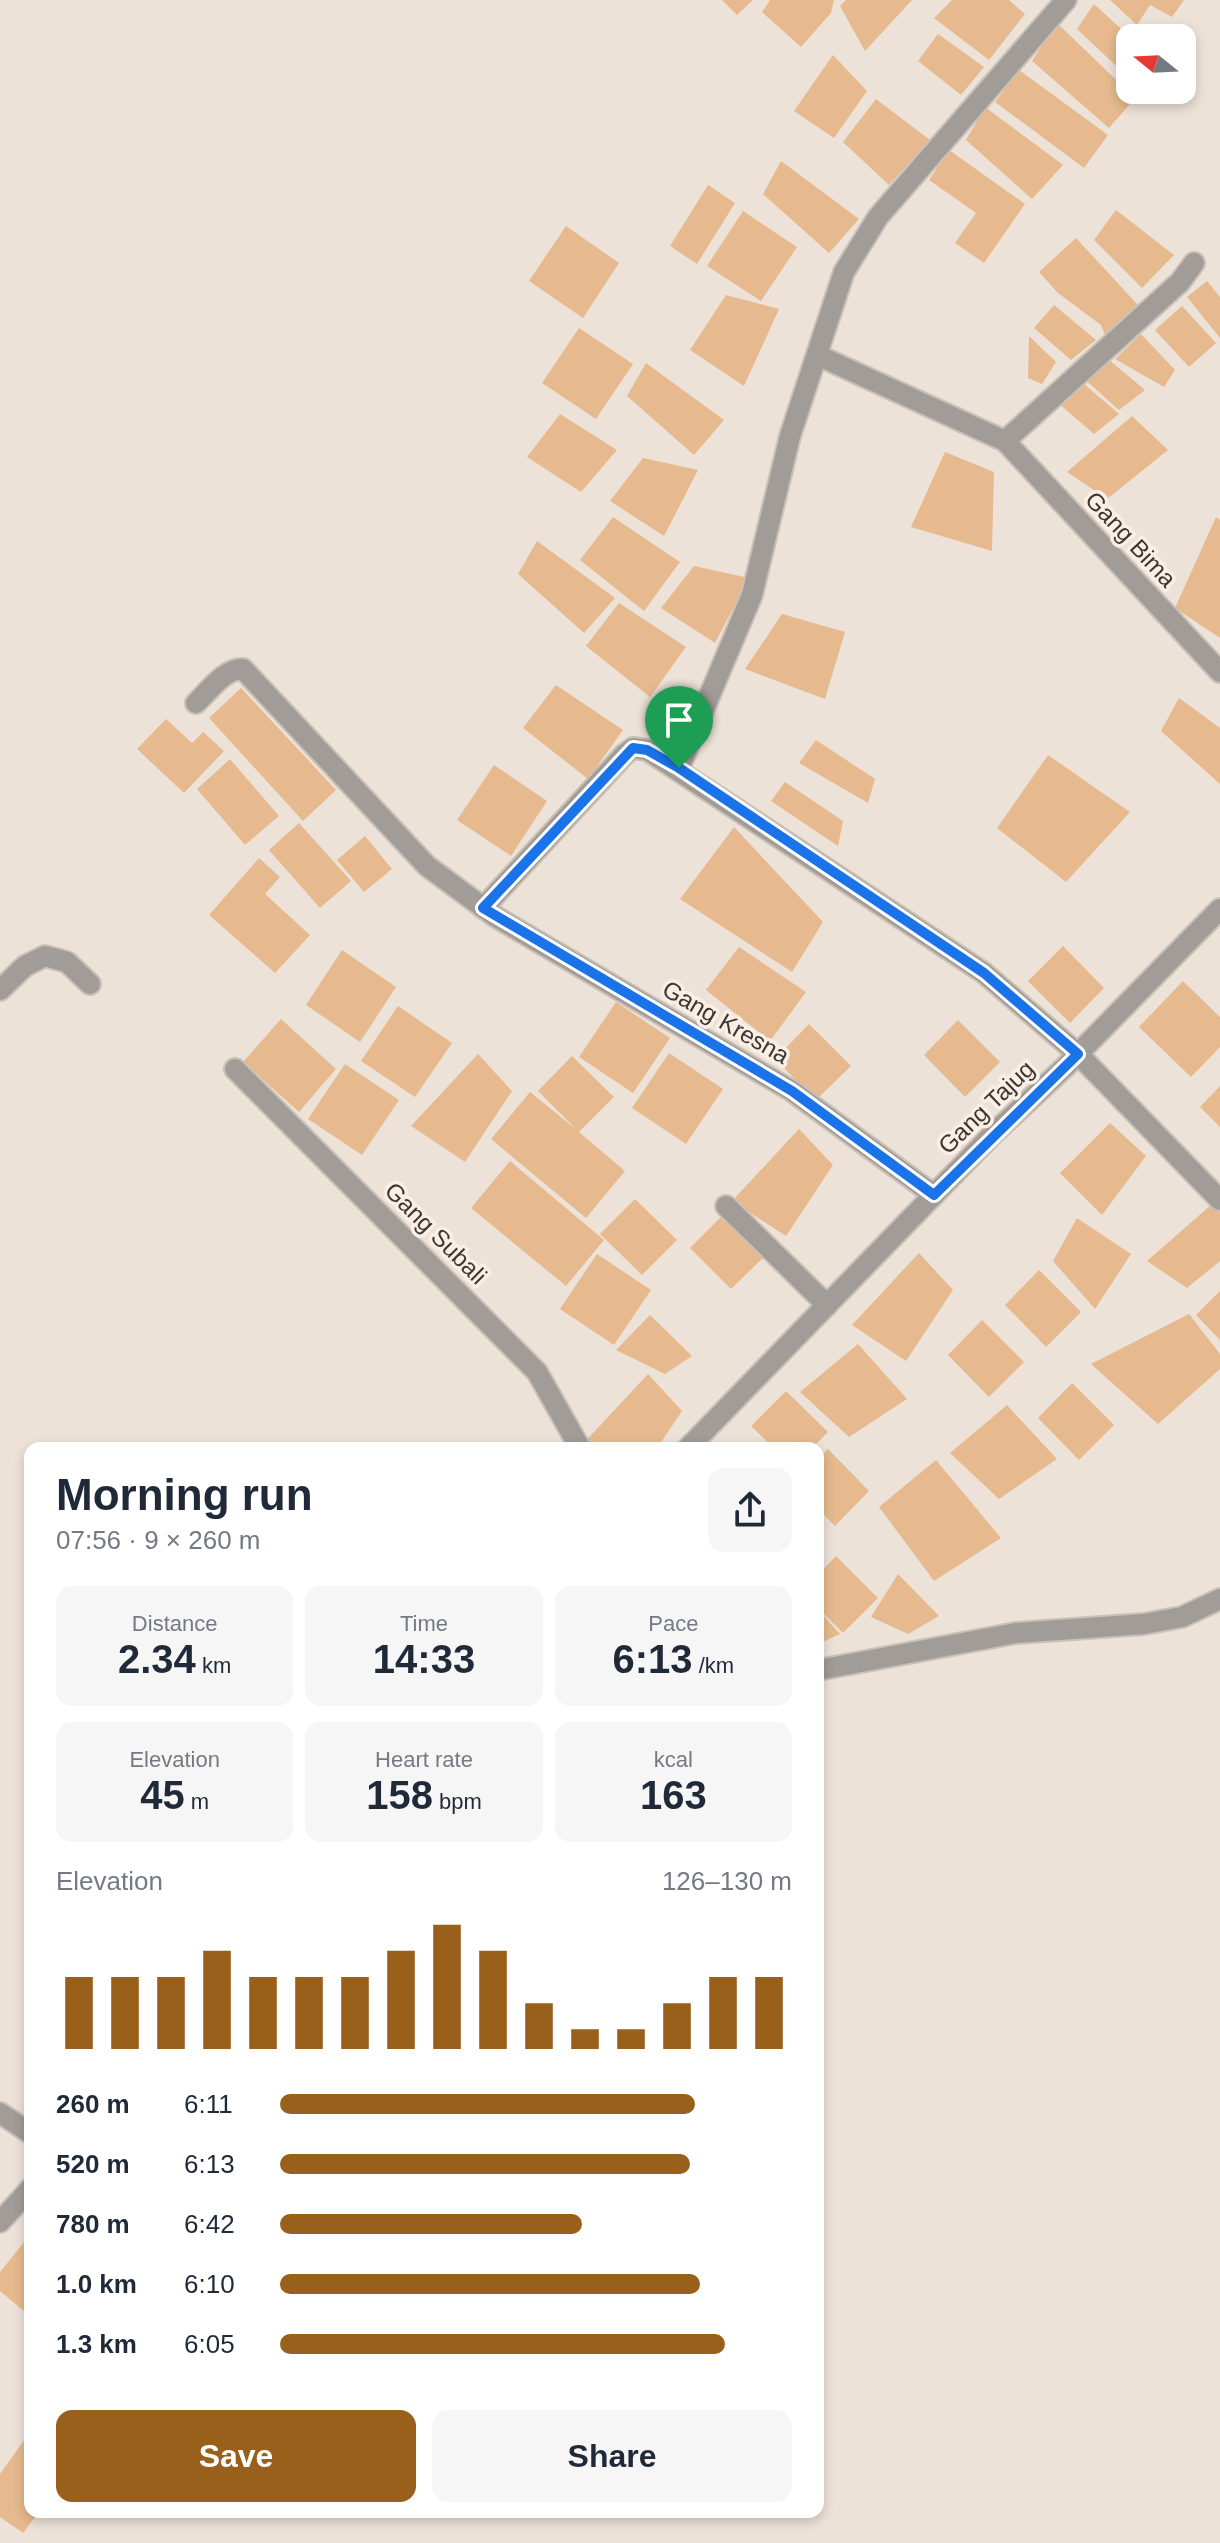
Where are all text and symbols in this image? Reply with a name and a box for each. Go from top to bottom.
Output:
north arrow [1116,24,1196,104]
map controls [1116,24,1196,104]
street label: Gang Bima [1080,486,1182,593]
pin [645,686,713,768]
icon: arrive [657,698,701,742]
street label: Gang Kresna [658,975,795,1069]
street label: Gang Tajug [933,1055,1039,1159]
street label: Gang Subali [380,1177,492,1289]
button: share [708,1468,792,1552]
text: Morning run [56,1470,313,1519]
text: 07:56 · 9 × 260 m [56,1525,261,1555]
text: Distance [132,1611,217,1636]
text: Time [400,1611,448,1636]
text: Pace [648,1611,698,1636]
text: 2.34 [118,1637,196,1681]
text: 14:33 [373,1637,475,1681]
text: 6:13 [613,1637,693,1681]
text: km [196,1653,231,1678]
text: /km [693,1653,734,1678]
text: Elevation [129,1747,220,1772]
text: Heart rate [375,1747,473,1772]
text: kcal [654,1747,693,1772]
text: 45 [140,1773,185,1817]
text: 158 [366,1773,433,1817]
text: 163 [640,1773,707,1817]
text: m [185,1789,209,1814]
text: bpm [433,1789,482,1814]
text: Elevation [56,1866,163,1896]
text: 126–130 m [662,1866,792,1896]
text: 260 m [56,2089,130,2119]
text: 6:11 [184,2089,233,2119]
text: 520 m [56,2149,130,2179]
text: 6:13 [184,2149,235,2179]
text: 780 m [56,2209,130,2239]
text: 6:42 [184,2209,235,2239]
text: 1.0 km [56,2269,137,2299]
text: 6:10 [184,2269,235,2299]
text: 1.3 km [56,2329,137,2359]
text: 6:05 [184,2329,235,2359]
button: Save [56,2410,416,2502]
button: Share [432,2410,792,2502]

